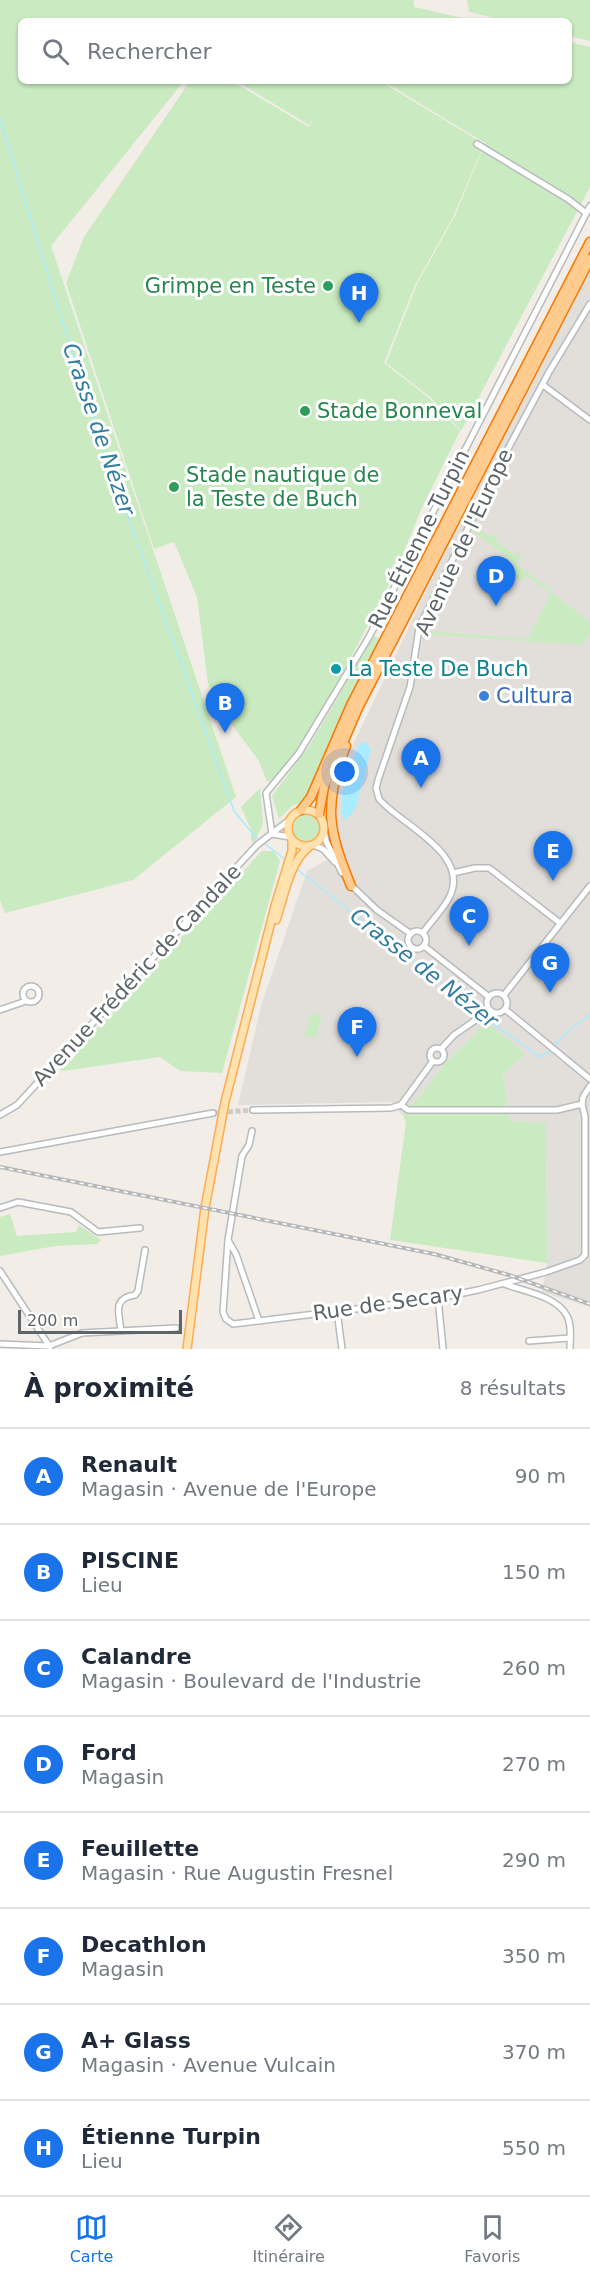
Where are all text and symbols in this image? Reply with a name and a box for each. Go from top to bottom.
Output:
search box [18,18,572,84]
icon: search [39,35,72,68]
text: Rechercher [87,39,212,64]
place label: Grimpe en Teste [145,274,316,298]
pin: H [340,274,378,323]
marker: Grimpe en Teste [321,279,335,293]
water label: Crasse de Nézer [58,340,141,520]
place label: Stade Bonneval [317,399,482,423]
marker: Stade Bonneval [298,404,312,418]
street label: Rue Étienne Turpin [363,445,474,632]
street label: Avenue de l'Europe [410,445,518,639]
place label: Stade nautique de la Teste de Buch [186,463,379,511]
marker: Stade nautique de la Teste de Buch [167,480,181,494]
pin: D [476,556,516,606]
place label: La Teste De Buch [348,657,529,681]
marker: La Teste De Buch [329,662,343,676]
pin: B [206,684,244,733]
place label: Cultura [496,684,573,708]
marker: Cultura [477,689,491,703]
pin: A [402,738,440,788]
your location [330,757,359,786]
pin: E [534,832,572,881]
street label: Avenue Frédéric de Candale [28,859,246,1091]
pin: C [450,896,488,946]
water label: Crasse de Nézer [345,902,503,1034]
pin: G [530,944,570,993]
pin: F [338,1008,376,1057]
street label: Rue de Secary [311,1281,465,1325]
scale bar [18,1307,182,1334]
text: 200 m [27,1311,78,1330]
text: À proximité [24,1373,194,1403]
text: 8 résultats [460,1376,566,1400]
text: Renault [81,1452,177,1477]
text: A [36,1464,51,1488]
text: 90 m [515,1464,566,1488]
text: Magasin · Avenue de l'Europe [81,1477,377,1501]
text: PISCINE [81,1548,179,1573]
text: B [36,1560,51,1584]
text: 150 m [502,1560,566,1584]
text: Lieu [81,1573,123,1597]
text: Calandre [81,1644,192,1669]
text: C [36,1656,51,1680]
text: 260 m [502,1656,566,1680]
text: Magasin · Boulevard de l'Industrie [81,1669,421,1693]
text: Ford [81,1740,137,1765]
text: D [35,1752,52,1776]
text: 270 m [502,1752,566,1776]
text: Magasin [81,1765,164,1789]
text: Feuillette [81,1836,199,1861]
text: E [37,1848,50,1872]
text: 290 m [502,1848,566,1872]
text: Magasin · Rue Augustin Fresnel [81,1861,393,1885]
text: Decathlon [81,1932,207,1957]
text: F [37,1944,50,1968]
text: 350 m [502,1944,566,1968]
text: Magasin [81,1957,164,1981]
text: A+ Glass [81,2028,191,2053]
text: G [35,2040,52,2064]
text: 370 m [502,2040,566,2064]
text: Magasin · Avenue Vulcain [81,2053,336,2077]
text: Étienne Turpin [81,2124,261,2149]
text: H [35,2136,52,2160]
text: 550 m [502,2136,566,2160]
text: Lieu [81,2149,123,2173]
tab: Carte [70,2211,113,2266]
tab: Itinéraire [253,2211,325,2266]
tab: Favoris [464,2211,520,2266]

